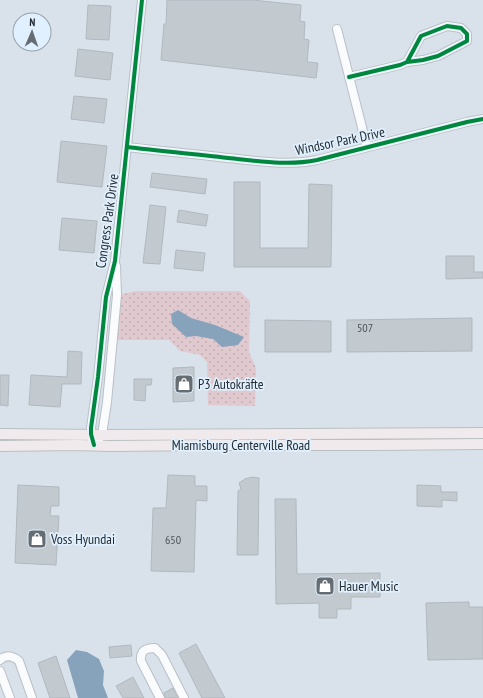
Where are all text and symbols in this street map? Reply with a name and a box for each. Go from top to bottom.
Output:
north arrow [12,12,52,52]
text: N [29,15,36,29]
street label: Windsor Park Drive [294,123,387,159]
street label: Congress Park Drive [91,172,123,269]
house number: 507 [357,320,373,335]
shop icon: P3 Autokräfte [173,373,195,395]
place label: P3 Autokräfte [198,375,264,393]
street label: Miamisburg Centerville Road [172,436,310,454]
shop icon: Voss Hyundai [26,528,48,550]
place label: Voss Hyundai [50,530,115,548]
house number: 650 [165,532,181,547]
shop icon: Hauer Music [314,575,336,597]
place label: Hauer Music [339,577,399,595]

